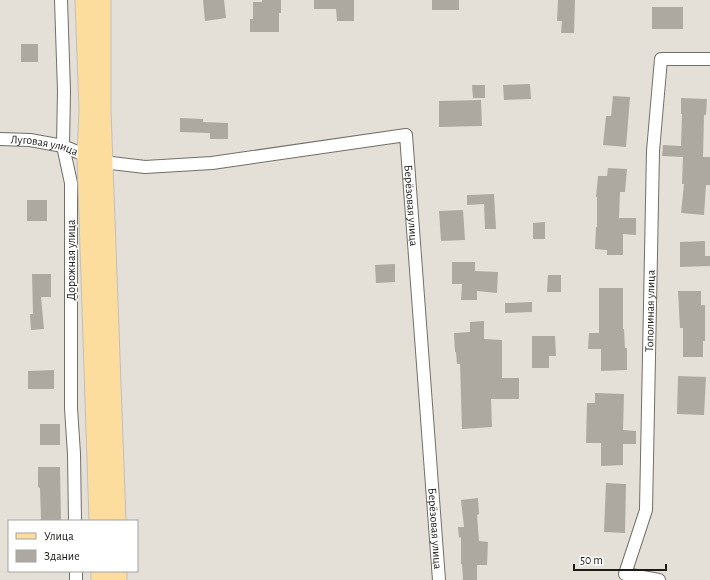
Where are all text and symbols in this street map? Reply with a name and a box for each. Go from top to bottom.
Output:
street label: Луговая улица [10,133,80,158]
street label: Берёзовая улица [402,164,420,247]
street label: Дорожная улица [65,219,78,300]
street label: Тополиная улица [643,269,657,352]
street label: Берёзовая улица [426,487,444,570]
legend [8,520,138,572]
text: Улица [44,530,74,542]
scale bar [574,546,666,572]
text: Здание [44,550,80,562]
text: 50 m [580,554,603,566]

